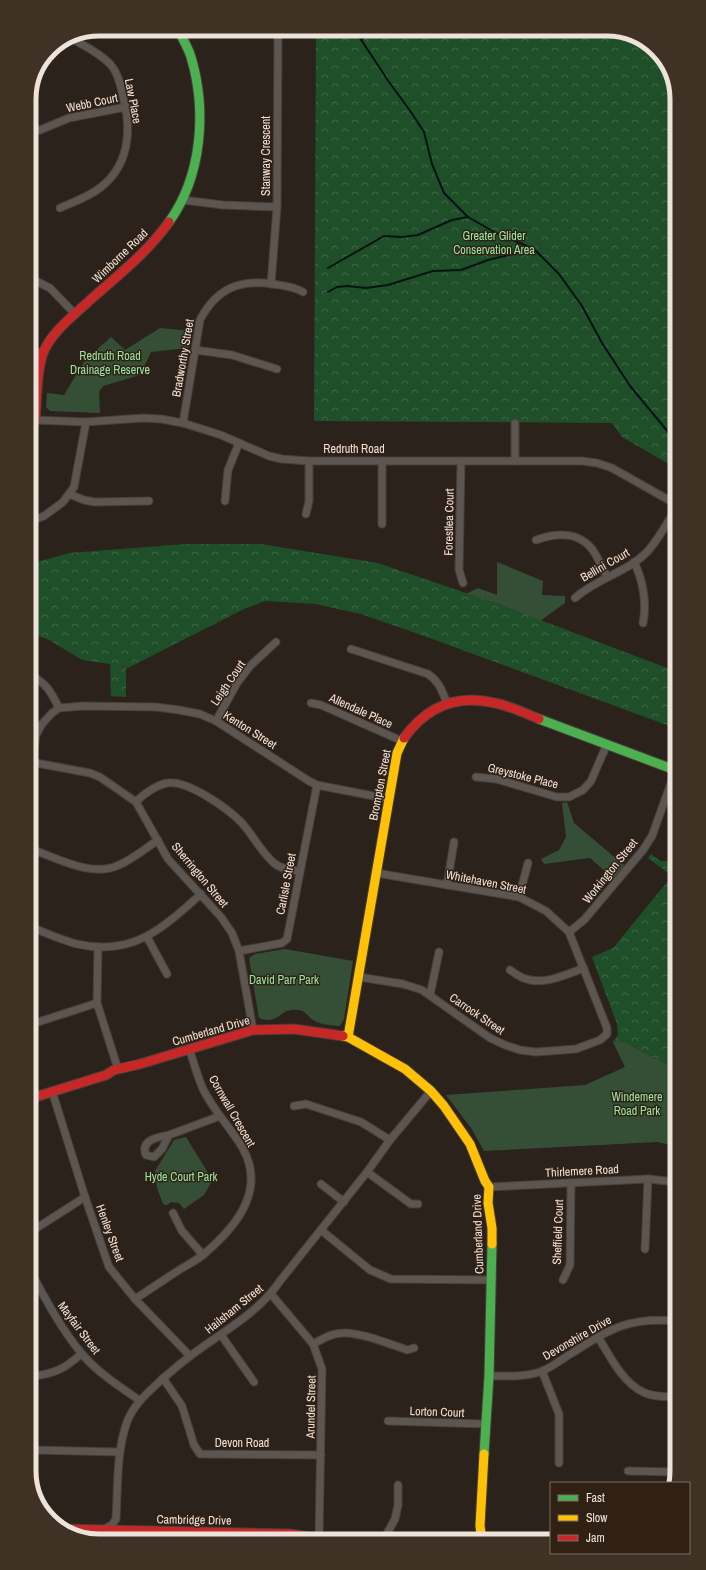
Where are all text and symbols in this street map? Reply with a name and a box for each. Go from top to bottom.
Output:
street label: Law Place [121,77,145,125]
street label: Webb Court [65,90,120,116]
street label: Stanway Crescent [258,116,274,196]
street label: Wimborne Road [89,225,151,287]
park label: Greater Glider Conservation Area [453,228,535,258]
street label: Bradworthy Street [168,318,198,398]
park label: Redruth Road Drainage Reserve [70,348,150,378]
street label: Redruth Road [323,441,385,457]
street label: Forestlea Court [440,488,458,556]
street label: Bellini Court [578,544,633,585]
street label: Leigh Court [207,657,249,709]
street label: Allendale Place [326,689,395,732]
street label: Kenton Street [220,707,280,753]
street label: Brompton Street [365,748,395,822]
street label: Greystoke Place [486,760,560,792]
street label: Workington Street [579,835,641,907]
street label: Sherrington Street [168,839,232,911]
street label: Carlisle Street [272,852,300,916]
street label: Whitehaven Street [444,866,528,898]
park label: David Parr Park [249,972,319,988]
street label: Carrock Street [446,990,508,1039]
street label: Cumberland Drive [170,1012,252,1050]
street label: Cornwall Crescent [205,1072,259,1150]
park label: Windemere Road Park [612,1089,662,1119]
street label: Thirlemere Road [545,1161,619,1181]
park label: Hyde Court Park [145,1169,217,1185]
street label: Cumberland Drive [469,1194,487,1274]
street label: Sheffield Court [549,1199,567,1265]
street label: Henley Street [92,1202,128,1264]
street label: Hailsham Street [202,1280,267,1337]
street label: Mayfair Street [54,1299,104,1358]
street label: Devonshire Drive [540,1312,614,1364]
street label: Arundel Street [302,1375,320,1440]
street label: Lorton Court [409,1403,465,1421]
street label: Devon Road [215,1435,269,1451]
legend [550,1482,690,1554]
text: Fast [586,1490,605,1506]
text: Slow [586,1510,608,1526]
street label: Cambridge Drive [156,1511,232,1529]
text: Jam [586,1530,605,1546]

